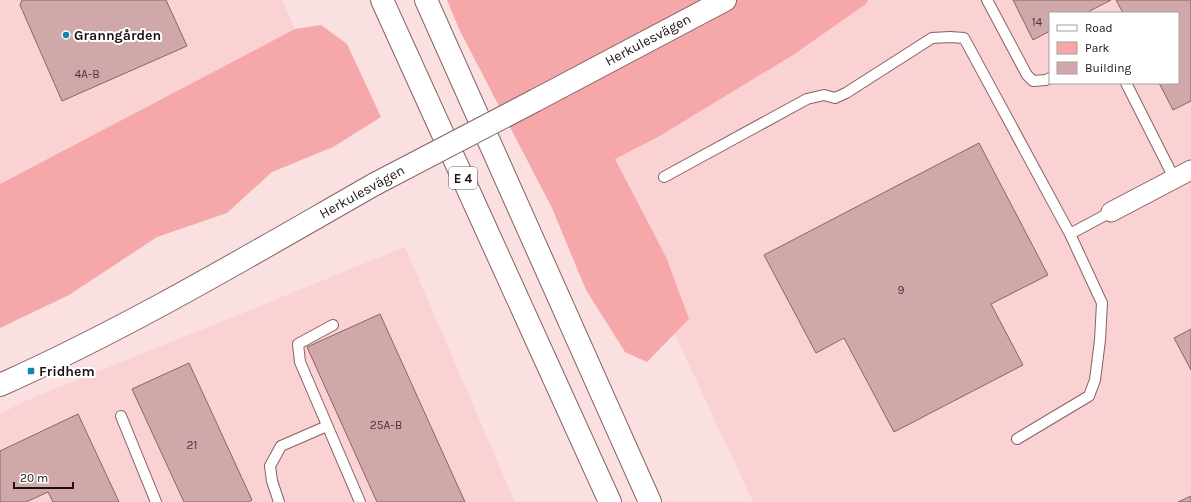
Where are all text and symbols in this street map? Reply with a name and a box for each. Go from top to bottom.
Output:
street label: Herkulesvägen [602,10,694,70]
legend [1049,12,1179,84]
house number: 14 [1032,15,1043,29]
text: Road [1085,21,1113,35]
place label: Granngården [74,27,161,44]
marker: Granngården [61,30,71,40]
text: Park [1085,41,1110,55]
text: Building [1085,61,1132,75]
house number: 4A-B [74,67,100,81]
street label: Herkulesvägen [316,162,408,222]
road number: E 4 [449,167,477,189]
house number: 9 [898,283,905,297]
place label: Fridhem [39,363,95,380]
marker: Fridhem [26,366,36,376]
house number: 25A-B [370,418,402,432]
house number: 21 [187,438,197,452]
scale bar [14,464,73,490]
text: 20 m [20,471,48,485]

